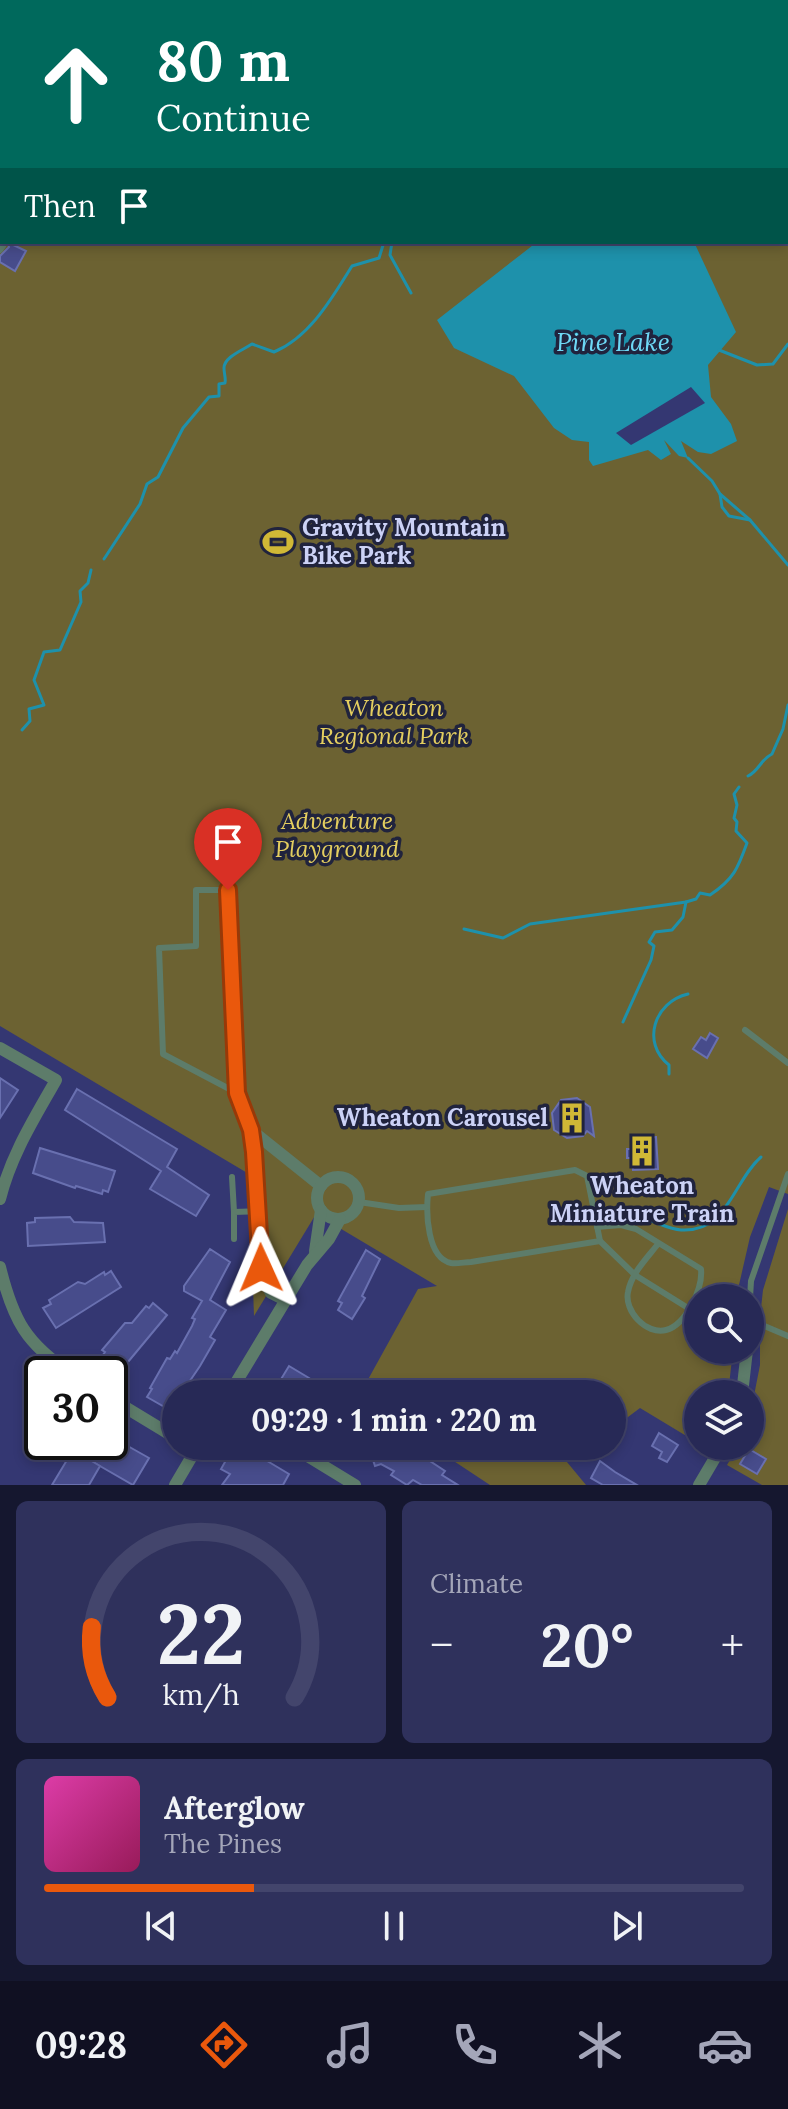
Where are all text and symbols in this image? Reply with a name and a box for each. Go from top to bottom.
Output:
text: 80 m [156,25,290,96]
icon: ahead [24,32,128,136]
text: Continue [156,95,311,141]
icon: arrive [112,184,156,228]
text: Then [24,187,96,225]
water label: Pine Lake [556,325,670,358]
place label: Gravity Mountain Bike Park [302,512,506,571]
sports icon: Gravity Mountain Bike Park [261,525,295,559]
park label: Wheaton Regional Park [319,692,469,751]
park label: Adventure Playground [275,805,400,864]
pin [194,808,262,890]
icon: arrive [206,820,250,864]
building icon: Wheaton Carousel [555,1101,589,1135]
place label: Wheaton Carousel [337,1102,548,1133]
building icon: Wheaton Miniature Train [625,1134,659,1168]
place label: Wheaton Miniature Train [550,1170,734,1229]
position arrow [219,1226,303,1310]
map controls [684,1284,764,1460]
button: search [684,1284,764,1364]
speed limit sign: 30 [24,1356,128,1460]
button: layers [684,1380,764,1460]
text: 09:29 · 1 min · 220 m [251,1401,537,1439]
text: Climate [430,1567,523,1600]
text: 22 [157,1580,245,1687]
text: 20° [540,1607,634,1683]
text: − [430,1617,453,1673]
text: + [721,1617,744,1673]
text: km/h [162,1676,240,1713]
text: Afterglow [164,1789,305,1827]
text: The Pines [164,1827,282,1860]
icon: previous [139,1904,183,1948]
icon: pause [372,1904,416,1948]
icon: next [605,1904,649,1948]
icon: directions [196,2017,252,2073]
icon: music [322,2017,378,2073]
icon: phone [447,2017,503,2073]
icon: climate [572,2017,628,2073]
icon: car [697,2017,753,2073]
text: 09:28 [35,2022,127,2068]

